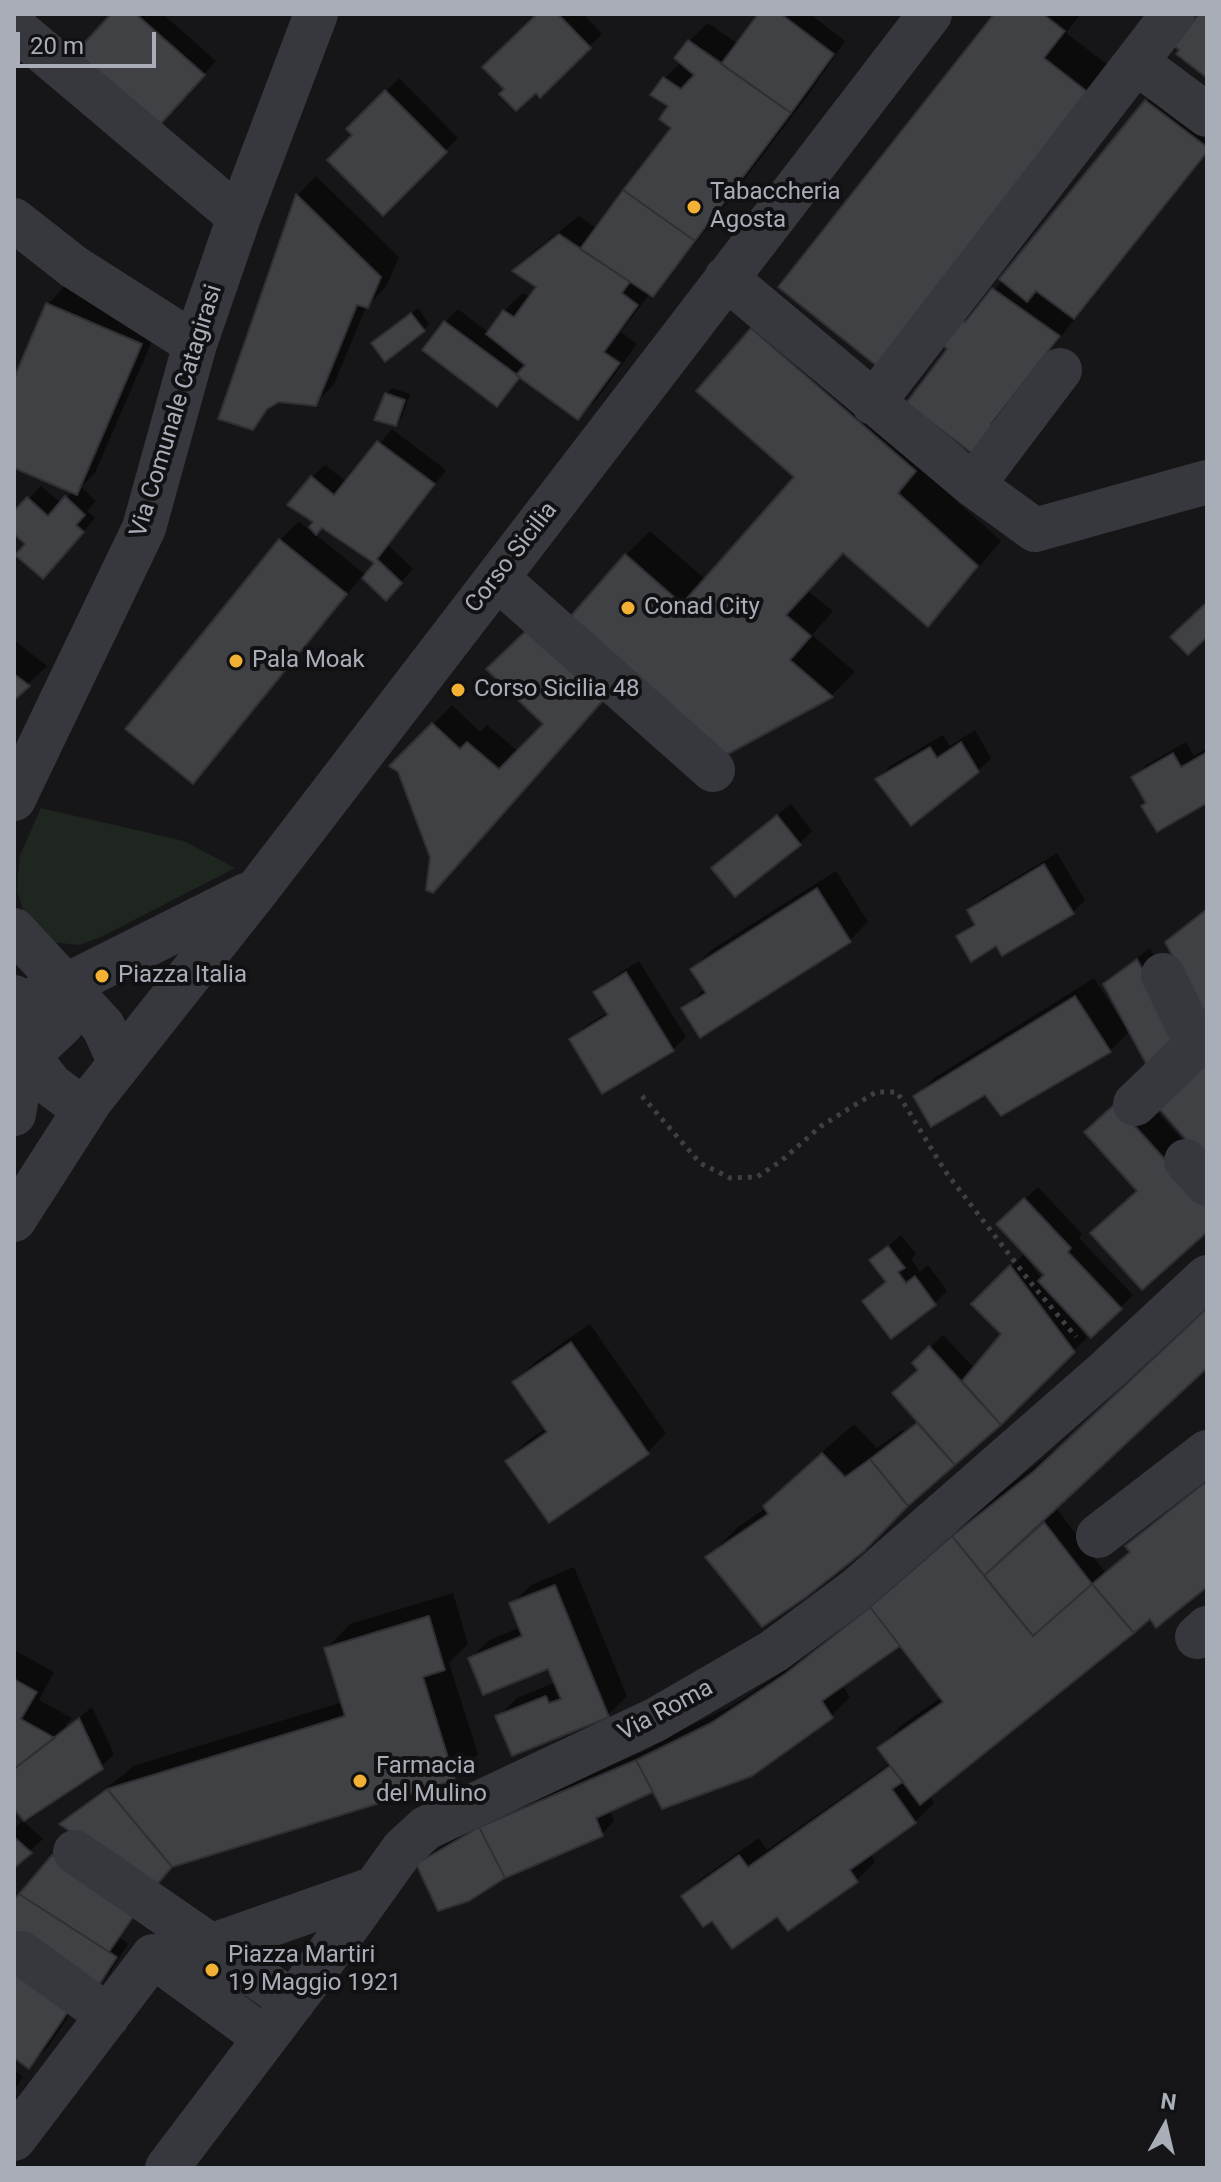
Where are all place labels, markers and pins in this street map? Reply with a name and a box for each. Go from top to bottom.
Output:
place label: Tabaccheria Agosta [710,179,841,235]
marker: Tabaccheria Agosta [685,198,703,216]
place label: Conad City [644,594,760,622]
marker: Conad City [619,599,637,617]
place label: Pala Moak [252,647,365,675]
marker: Pala Moak [227,652,245,670]
place label: Corso Sicilia 48 [474,676,640,704]
marker: Corso Sicilia 48 [449,681,467,699]
place label: Piazza Italia [118,962,247,990]
marker: Piazza Italia [93,967,111,985]
place label: Farmacia del Mulino [376,1753,487,1809]
marker: Farmacia del Mulino [351,1772,369,1790]
place label: Piazza Martiri 19 Maggio 1921 [228,1942,401,1998]
marker: Piazza Martiri 19 Maggio 1921 [203,1961,221,1979]

